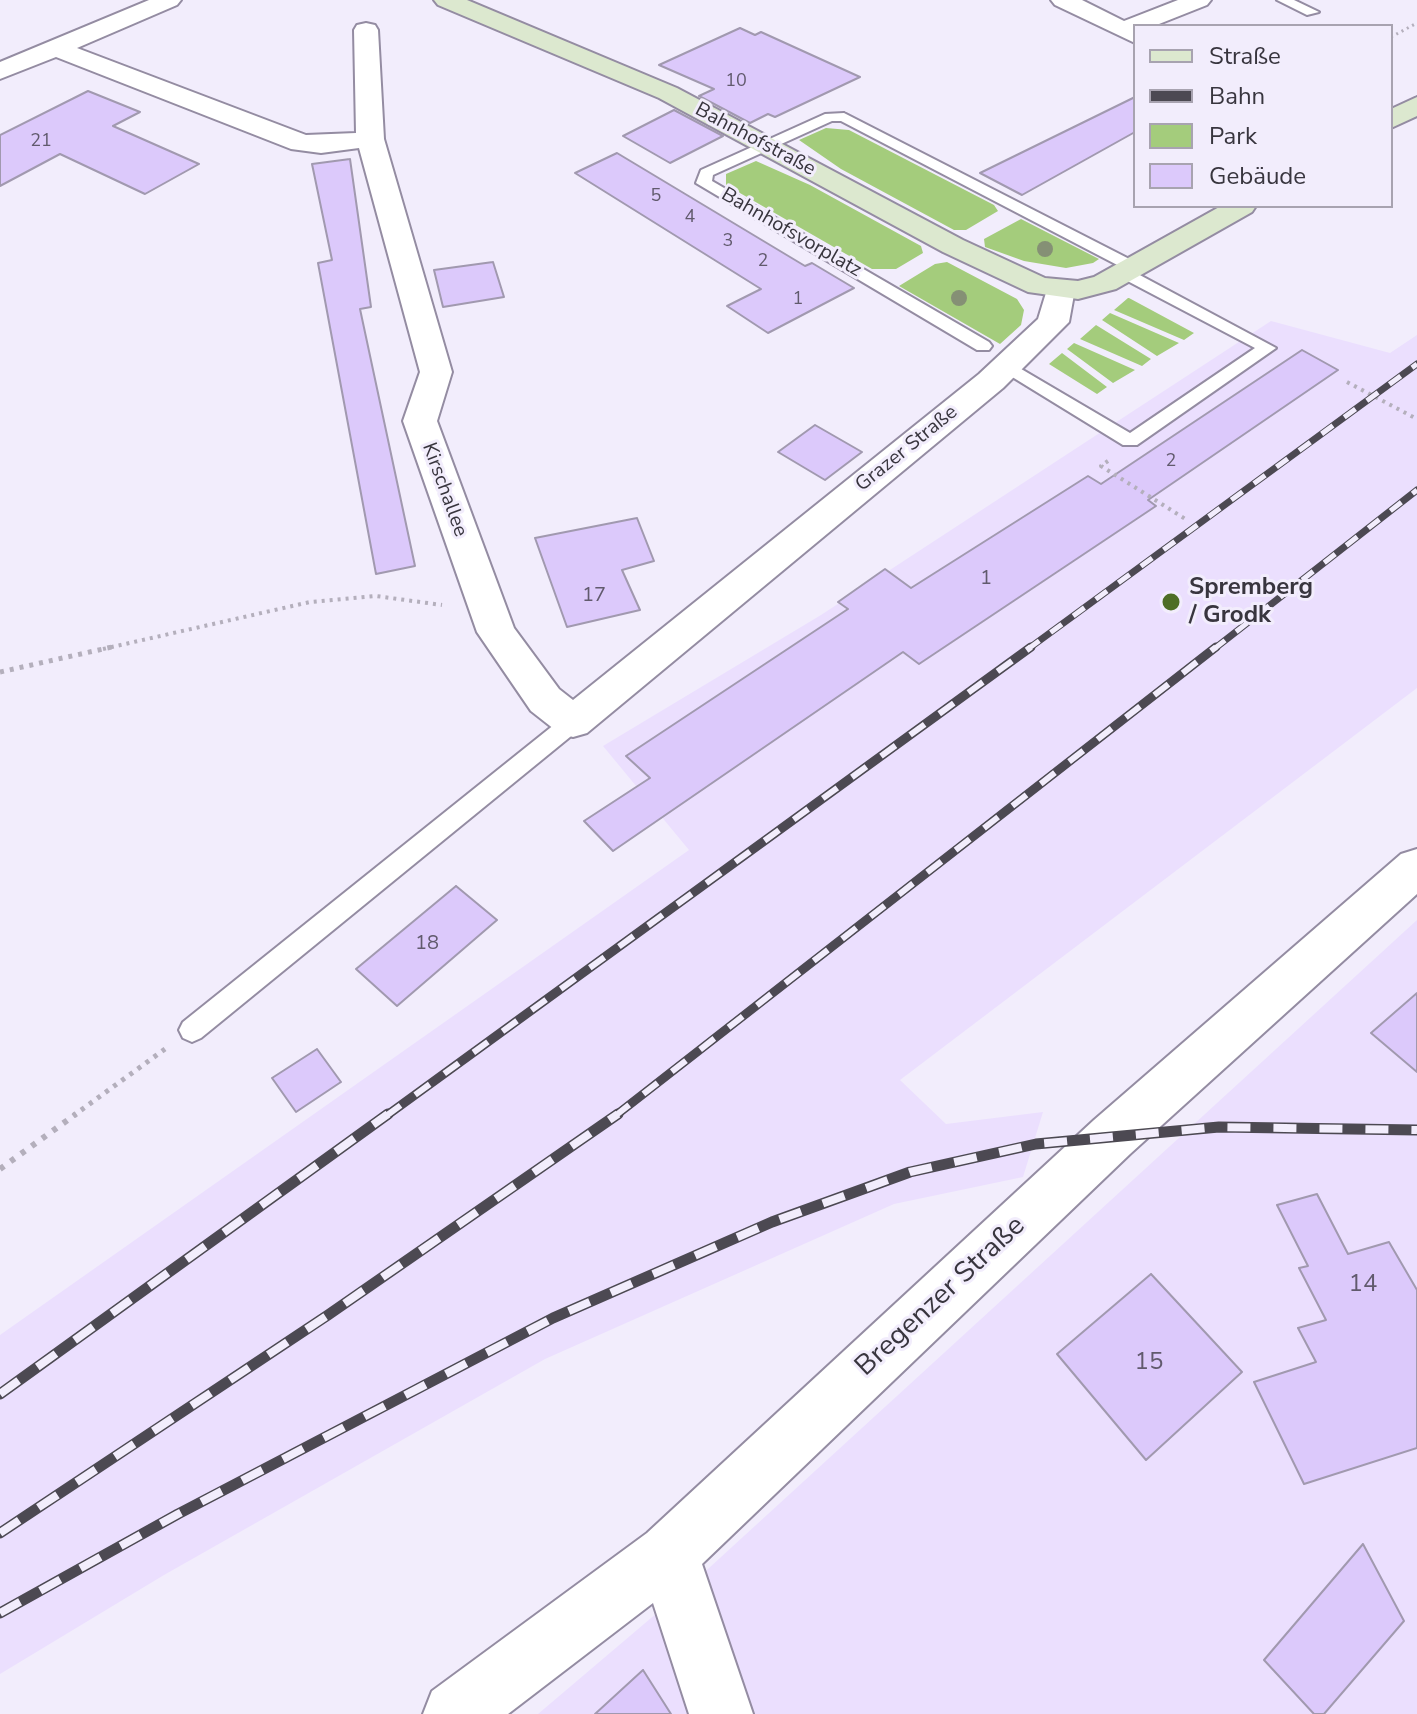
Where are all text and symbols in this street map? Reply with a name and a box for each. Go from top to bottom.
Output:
legend [1133,24,1393,208]
text: Straße [1209,40,1281,72]
house number: 10 [725,71,747,93]
text: Bahn [1209,80,1265,112]
street label: Bahnhofstraße [691,98,819,182]
text: Park [1209,120,1257,152]
house number: 21 [30,131,52,153]
text: Gebäude [1209,160,1306,192]
street label: Bahnhofsvorplatz [717,183,865,283]
house number: 5 [651,186,661,208]
house number: 4 [685,207,695,229]
house number: 3 [723,231,733,253]
house number: 2 [758,251,768,273]
house number: 1 [793,289,803,311]
street label: Grazer Straße [851,401,963,497]
street label: Kirschallee [416,440,472,540]
house number: 2 [1166,451,1176,473]
house number: 1 [980,567,992,591]
place label: Spremberg / Grodk [1189,574,1313,630]
house number: 17 [582,584,606,608]
marker: Spremberg / Grodk [1160,591,1182,613]
house number: 18 [415,932,439,956]
street label: Bregenzer Straße [849,1210,1033,1384]
house number: 14 [1349,1271,1377,1299]
house number: 15 [1135,1349,1163,1377]

